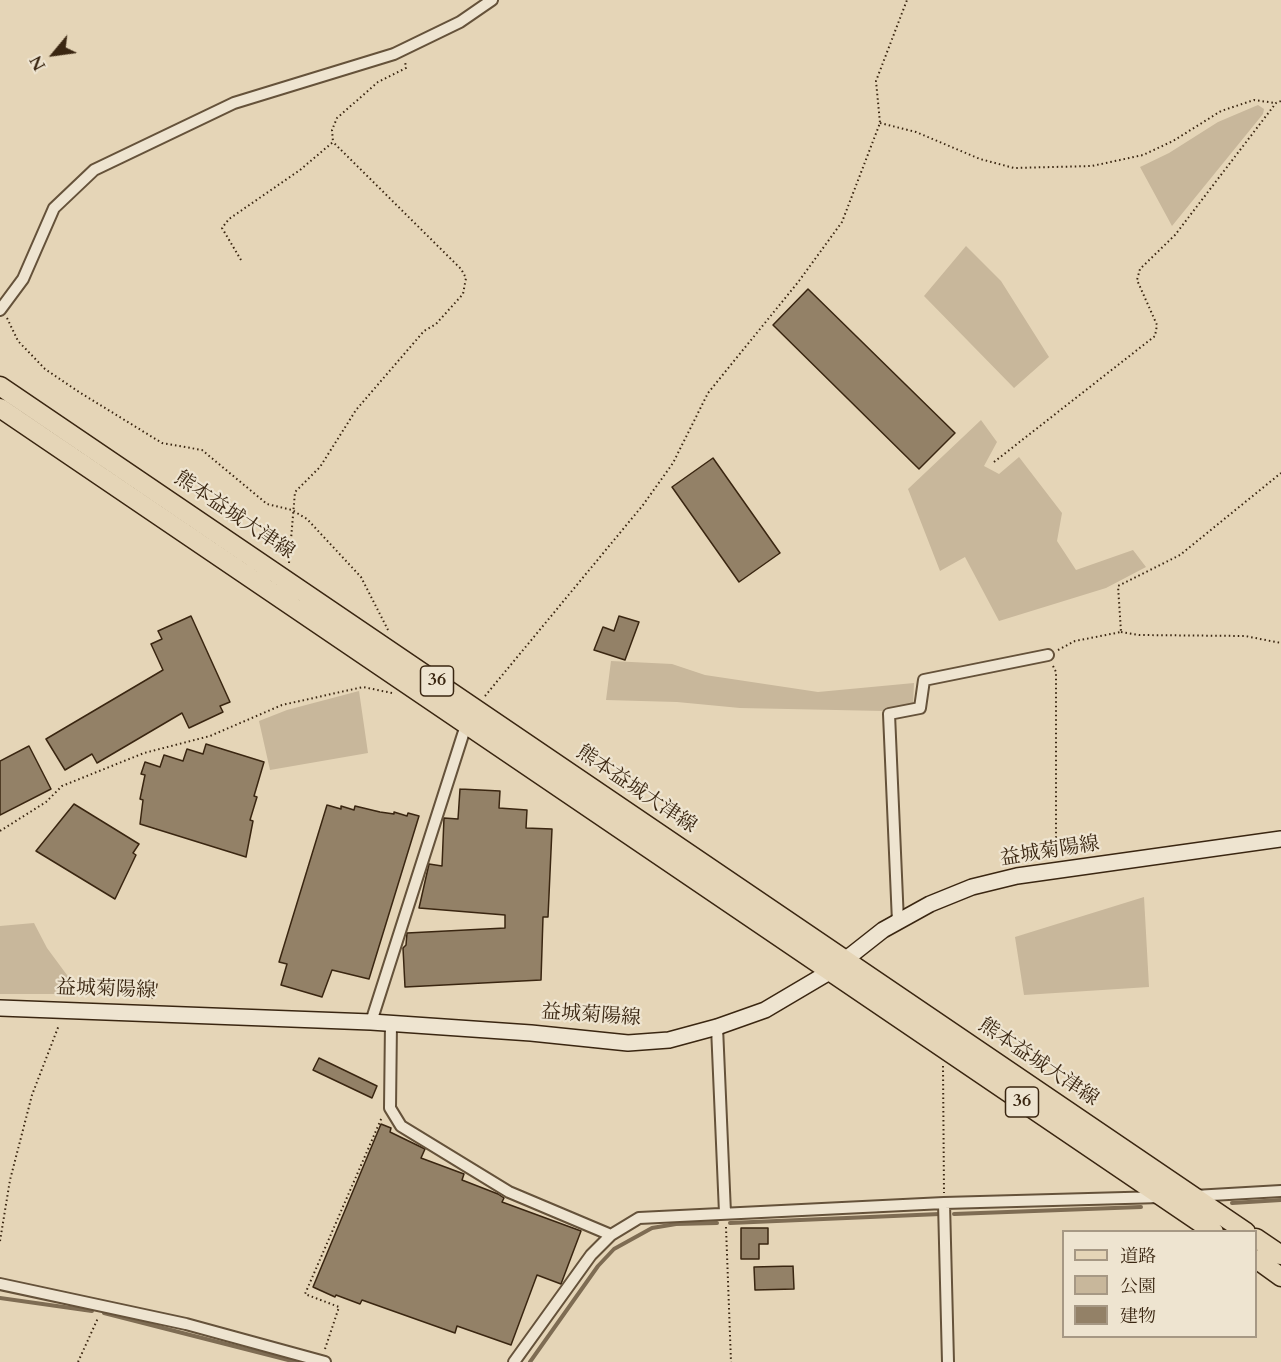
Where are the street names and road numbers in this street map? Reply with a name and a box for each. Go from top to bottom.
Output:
street label: 熊本益城大津線 [169,467,299,565]
road number: 36 [420,666,454,696]
street label: 熊本益城大津線 [571,741,701,839]
street label: 益城菊陽線 [999,832,1101,872]
street label: 益城菊陽線 [56,976,156,1004]
street label: 益城菊陽線 [540,1001,642,1031]
street label: 熊本益城大津線 [973,1014,1103,1112]
road number: 36 [1006,1087,1038,1117]

